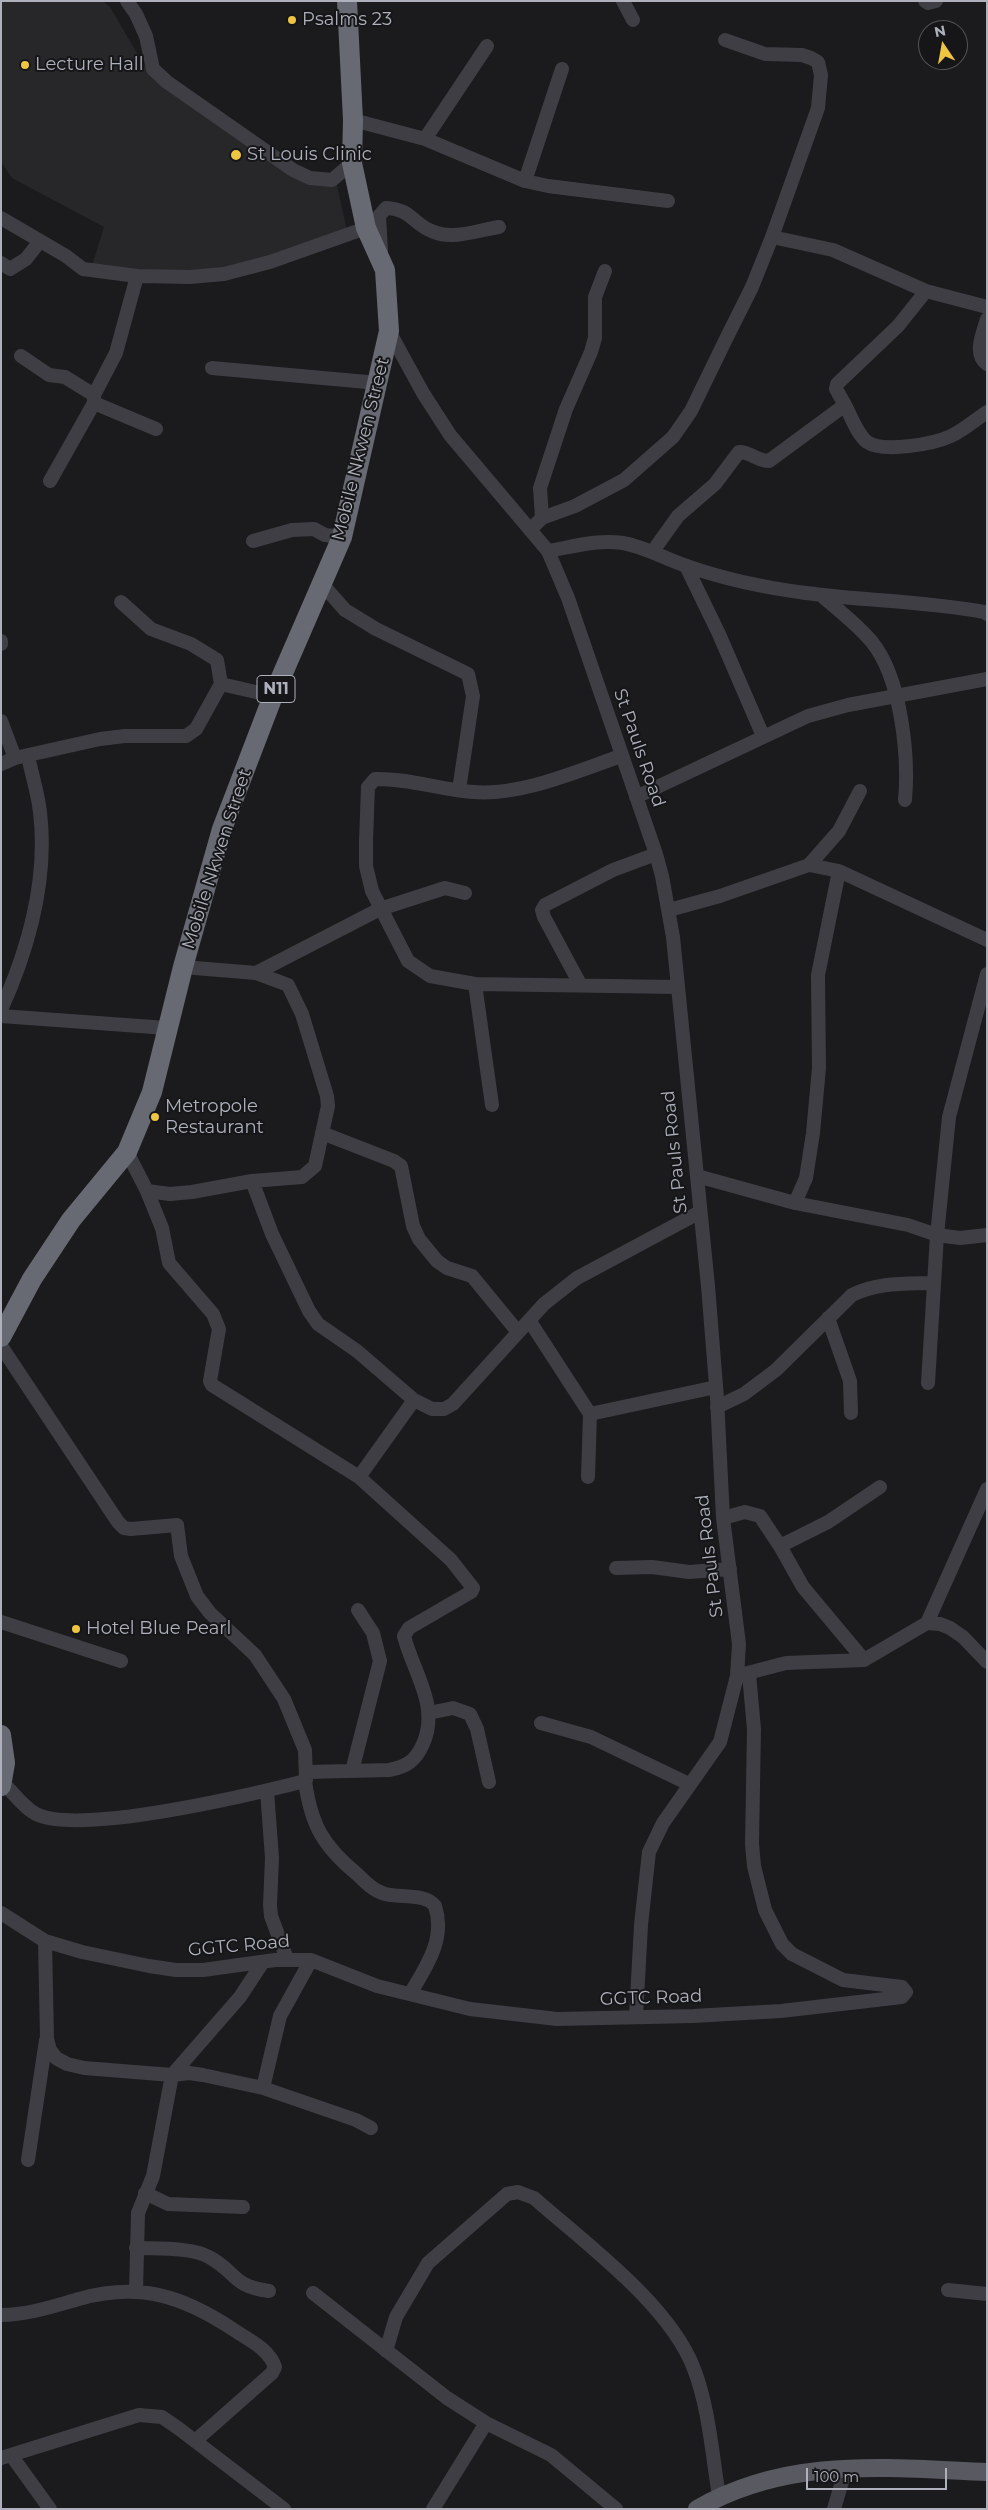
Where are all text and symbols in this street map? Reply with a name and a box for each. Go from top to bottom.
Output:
place label: Psalms 23 [302,9,392,31]
marker: Psalms 23 [286,14,298,26]
north arrow [918,20,968,70]
text: N [933,21,947,41]
place label: Lecture Hall [35,54,143,76]
marker: Lecture Hall [19,59,31,71]
place label: St Louis Clinic [247,144,372,166]
marker: St Louis Clinic [229,148,243,162]
street label: Mobile Nkwen Street [328,355,394,543]
road number: N11 [257,676,295,702]
street label: St Pauls Road [609,686,669,810]
street label: Mobile Nkwen Street [178,766,256,952]
street label: St Pauls Road [658,1089,692,1215]
place label: Metropole Restaurant [165,1096,264,1138]
marker: Metropole Restaurant [149,1111,161,1123]
street label: St Pauls Road [692,1493,728,1619]
place label: Hotel Blue Pearl [86,1618,231,1640]
marker: Hotel Blue Pearl [70,1623,82,1635]
street label: GGTC Road [187,1931,291,1961]
street label: GGTC Road [599,1985,703,2011]
scale bar [808,2458,949,2490]
text: 100 m [814,2467,859,2486]

